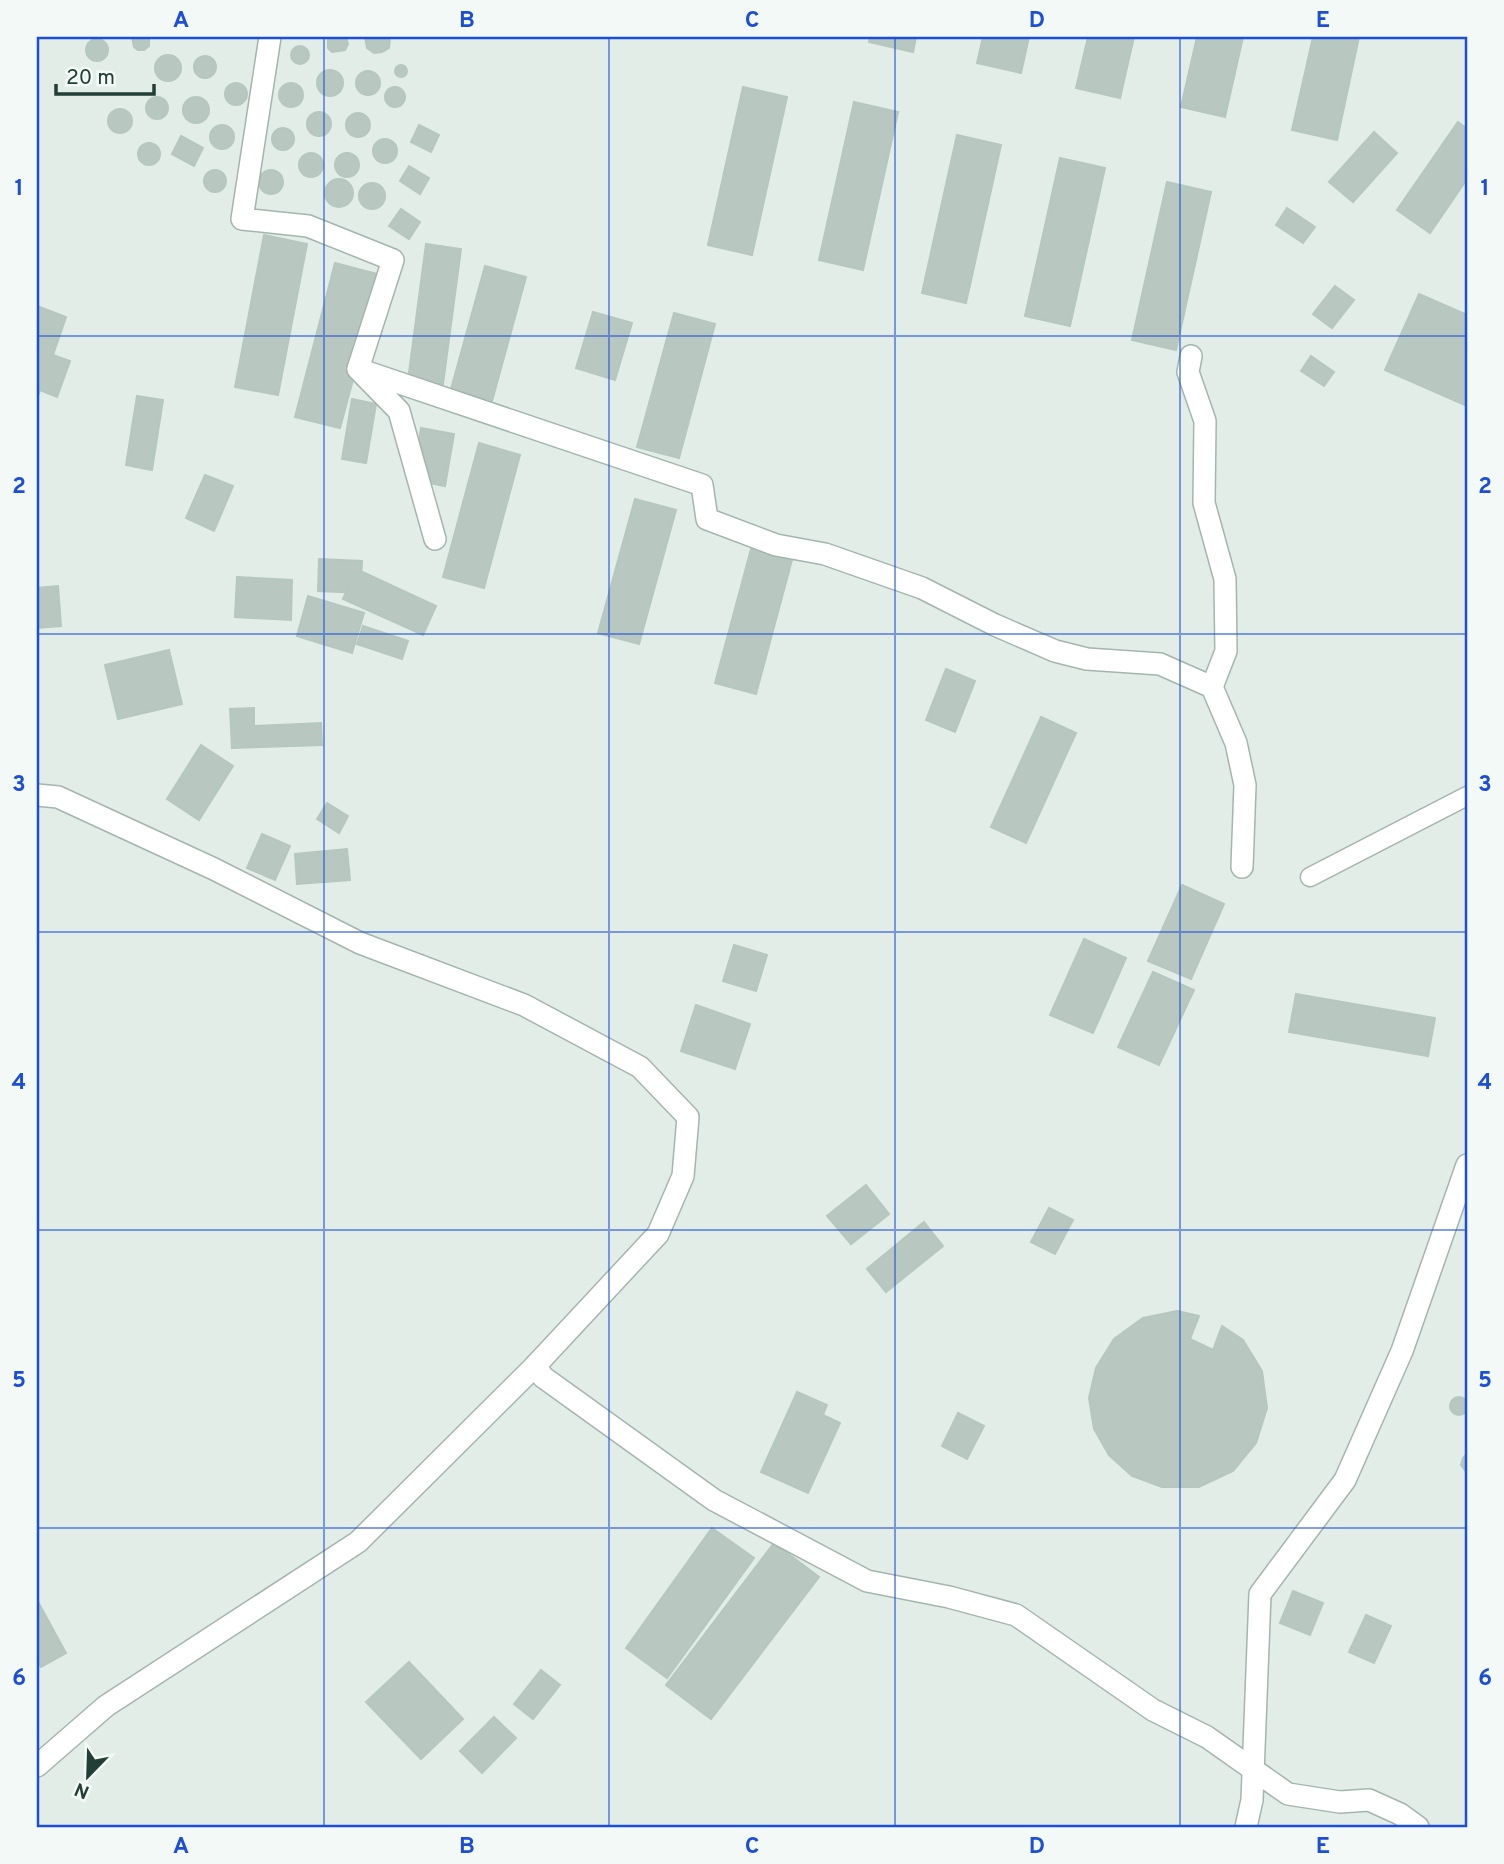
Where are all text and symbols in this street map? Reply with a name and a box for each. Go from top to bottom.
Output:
text: A [173,7,189,36]
text: B [459,7,475,36]
text: C [745,7,759,36]
text: D [1029,7,1045,36]
text: E [1316,7,1330,36]
scale bar [56,52,154,96]
text: 20 m [66,65,115,92]
text: 1 [14,175,24,204]
text: 1 [1480,175,1490,204]
text: 2 [12,473,26,502]
text: 2 [1478,473,1492,502]
text: 3 [12,771,26,800]
text: 3 [1478,771,1492,800]
text: 4 [12,1069,26,1098]
text: 4 [1478,1069,1492,1098]
text: 5 [12,1367,26,1396]
text: 5 [1478,1367,1492,1396]
text: 6 [12,1665,26,1694]
text: 6 [1478,1665,1492,1694]
north arrow [52,1742,122,1812]
text: N [71,1776,93,1804]
text: A [173,1833,189,1862]
text: B [459,1833,475,1862]
text: C [745,1833,759,1862]
text: D [1029,1833,1045,1862]
text: E [1316,1833,1330,1862]

